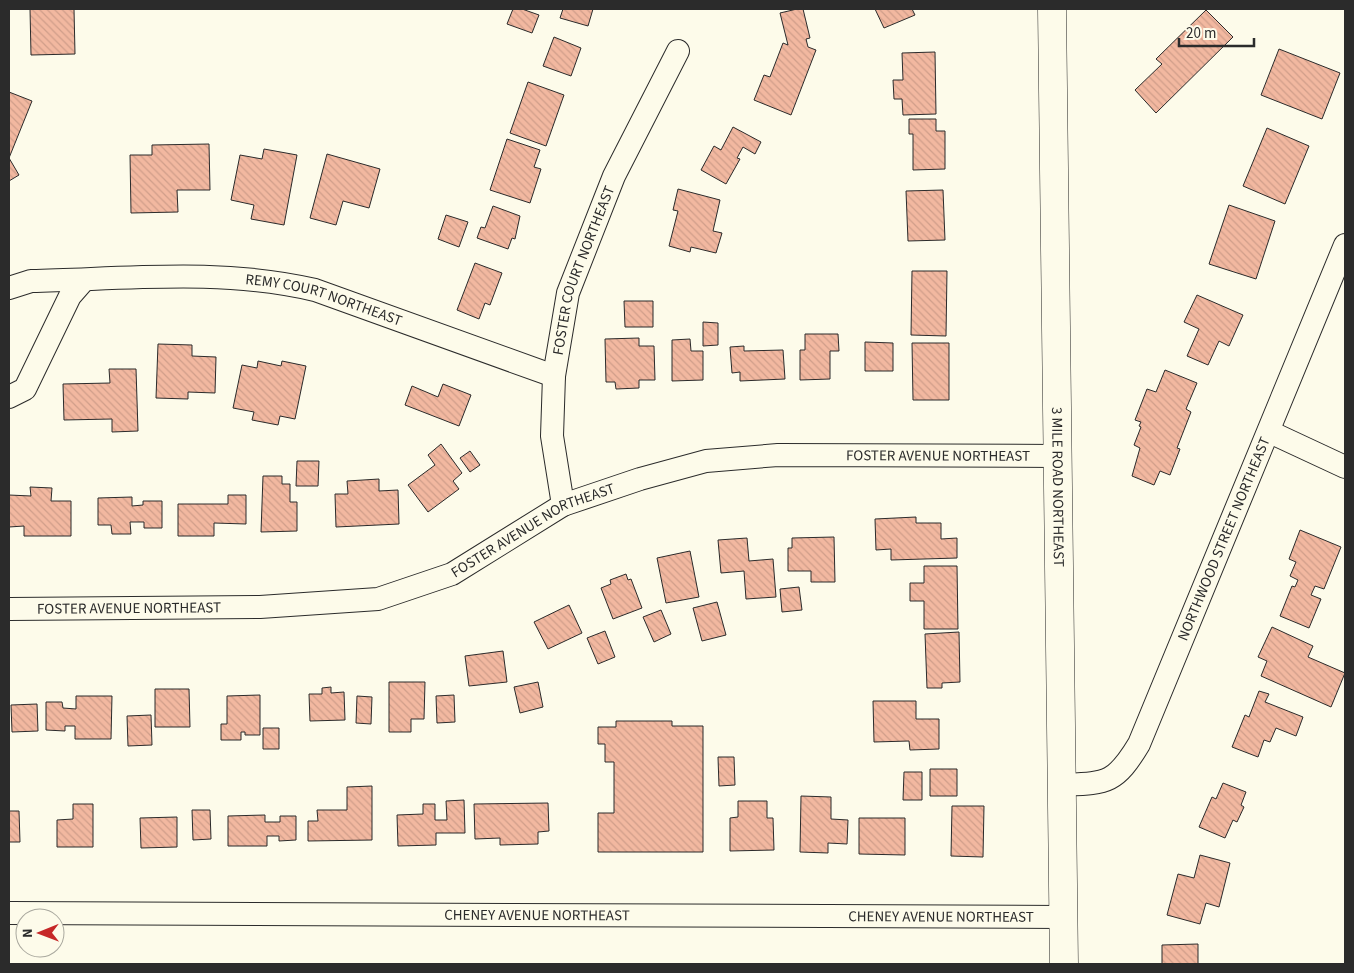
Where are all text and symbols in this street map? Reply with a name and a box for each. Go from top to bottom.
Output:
scale bar [1179,15,1254,47]
text: 20 m [1186,23,1216,44]
street label: FOSTER COURT NORTHEAST [547,183,620,357]
street label: REMY COURT NORTHEAST [245,269,405,331]
street label: 3 MILE ROAD NORTHEAST [1047,407,1070,567]
street label: NORTHWOOD STREET NORTHEAST [1172,434,1275,644]
street label: FOSTER AVENUE NORTHEAST [846,445,1030,466]
street label: FOSTER AVENUE NORTHEAST [447,478,617,583]
street label: FOSTER AVENUE NORTHEAST [37,597,221,619]
street label: CHENEY AVENUE NORTHEAST [444,904,630,926]
street label: CHENEY AVENUE NORTHEAST [848,906,1034,927]
north arrow [15,908,65,958]
text: N [18,928,38,938]

